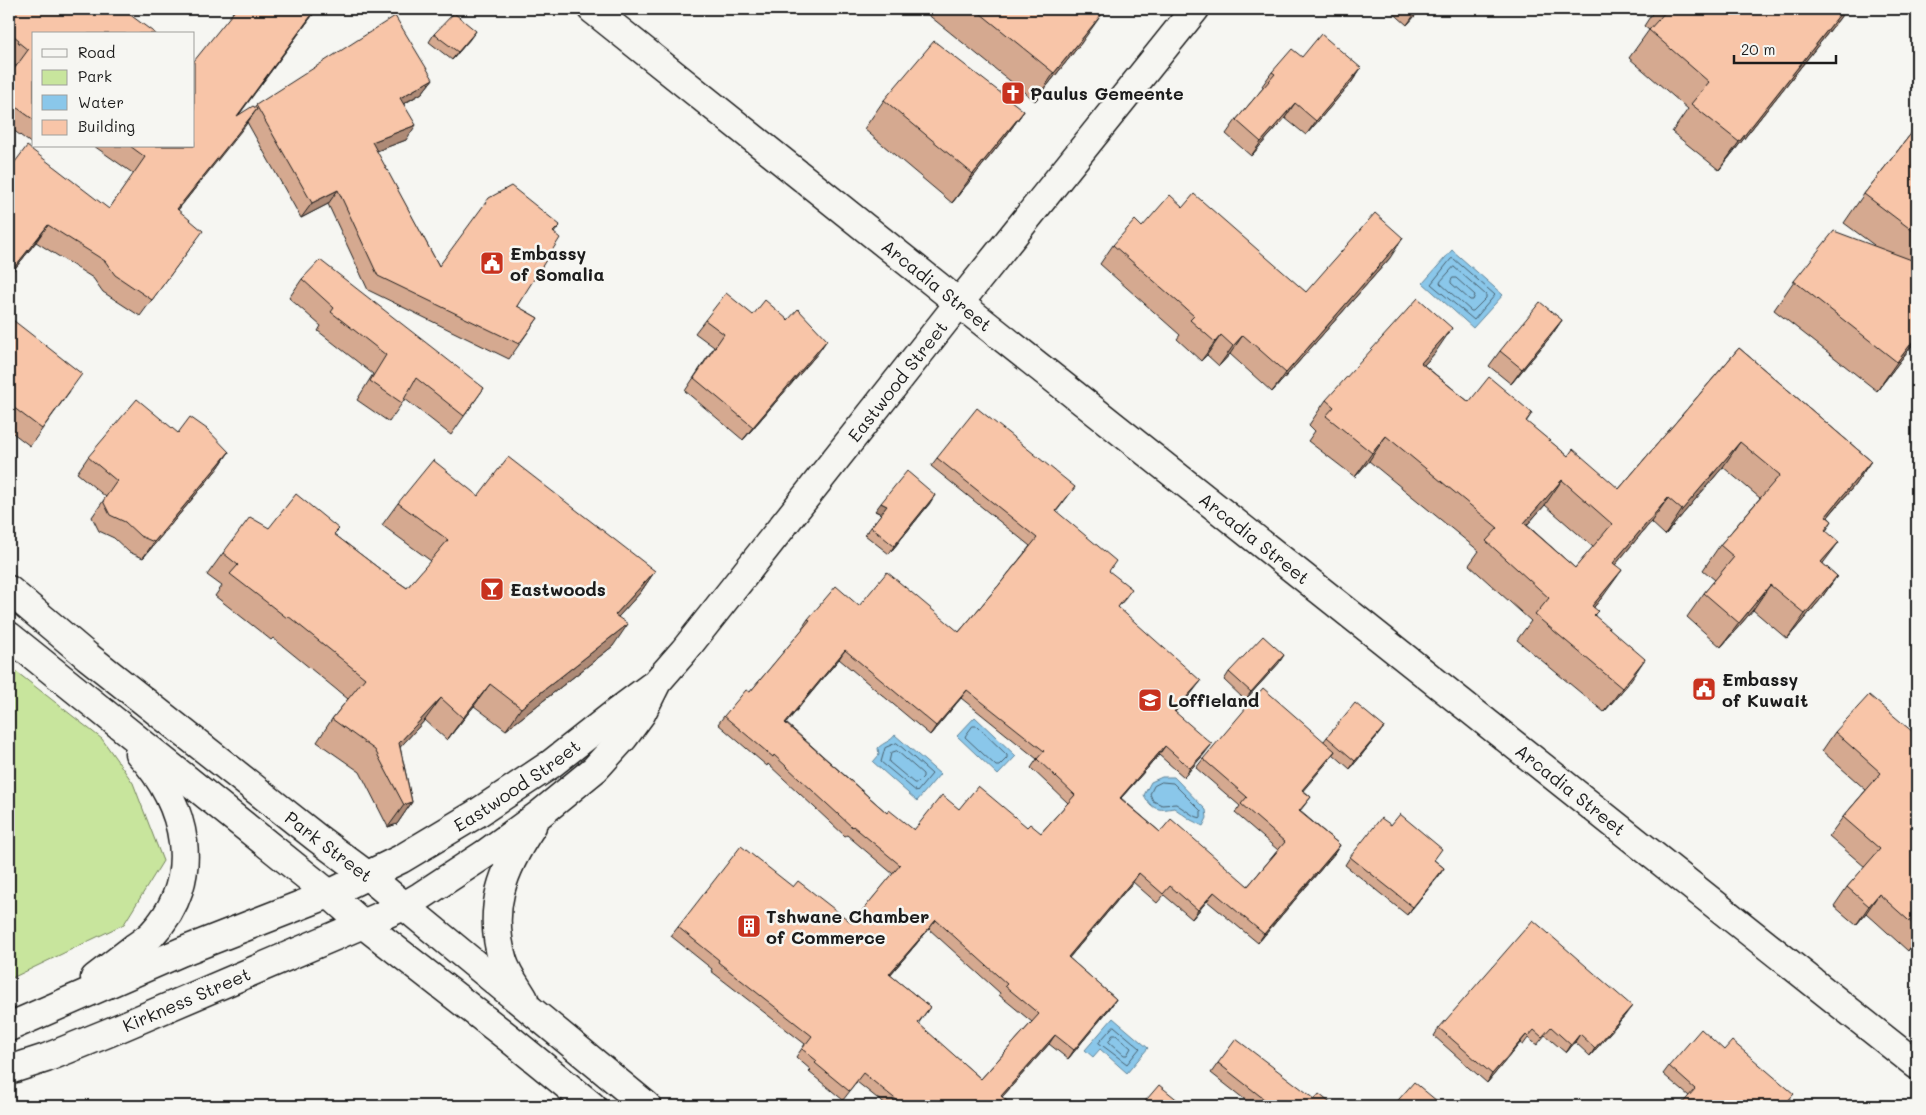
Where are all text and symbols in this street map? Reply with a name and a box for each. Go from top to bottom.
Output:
legend [32,32,195,148]
scale bar [1734,32,1836,64]
text: 20 m [1741,39,1775,59]
text: Road [78,42,115,62]
text: Park [78,66,112,86]
church icon: Paulus Gemeente [1000,80,1026,106]
place label: Paulus Gemeente [1030,81,1184,105]
text: Water [78,92,124,112]
text: Building [78,116,135,136]
street label: Arcadia Street [877,234,997,337]
place label: Embassy of Somalia [510,241,605,286]
public building icon: Embassy of Somalia [479,250,505,276]
street label: Eastwood Street [842,315,953,447]
street label: Arcadia Street [1195,487,1315,589]
bar icon: Eastwoods [479,576,505,602]
place label: Eastwoods [510,577,606,601]
place label: Embassy of Kuwait [1722,667,1808,712]
public building icon: Embassy of Kuwait [1691,676,1717,702]
school or university icon: Loffieland [1137,687,1163,713]
place label: Loffieland [1168,688,1259,712]
street label: Eastwood Street [449,734,585,837]
street label: Arcadia Street [1511,738,1631,841]
street label: Park Street [280,805,377,887]
place label: Tshwane Chamber of Commerce [766,904,929,949]
building icon: Tshwane Chamber of Commerce [736,913,762,939]
street label: Kirkness Street [119,962,254,1037]

